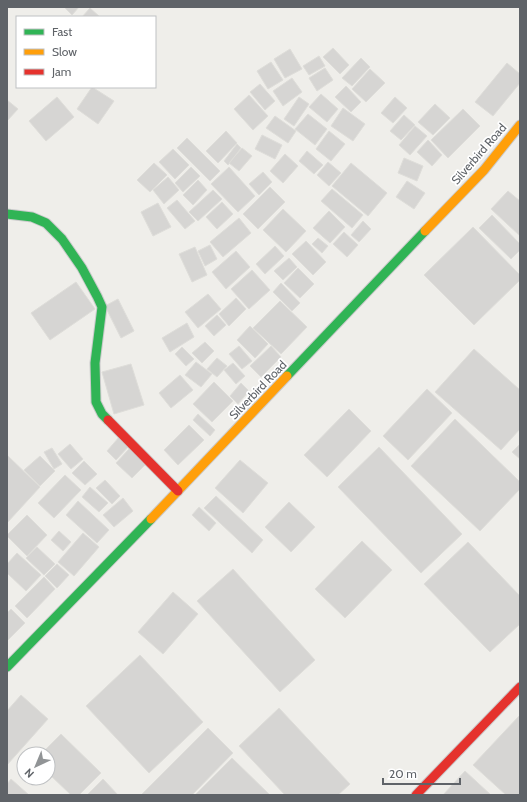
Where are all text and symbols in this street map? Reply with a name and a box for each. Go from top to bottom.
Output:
legend [16,16,156,88]
text: Fast [52,24,72,39]
text: Slow [52,44,77,59]
text: Jam [51,64,71,79]
street label: Silverbird Road [448,120,509,187]
street label: Silverbird Road [226,357,290,422]
north arrow [16,746,56,786]
scale bar [383,760,460,786]
text: N [21,765,37,781]
text: 20 m [389,766,417,781]

